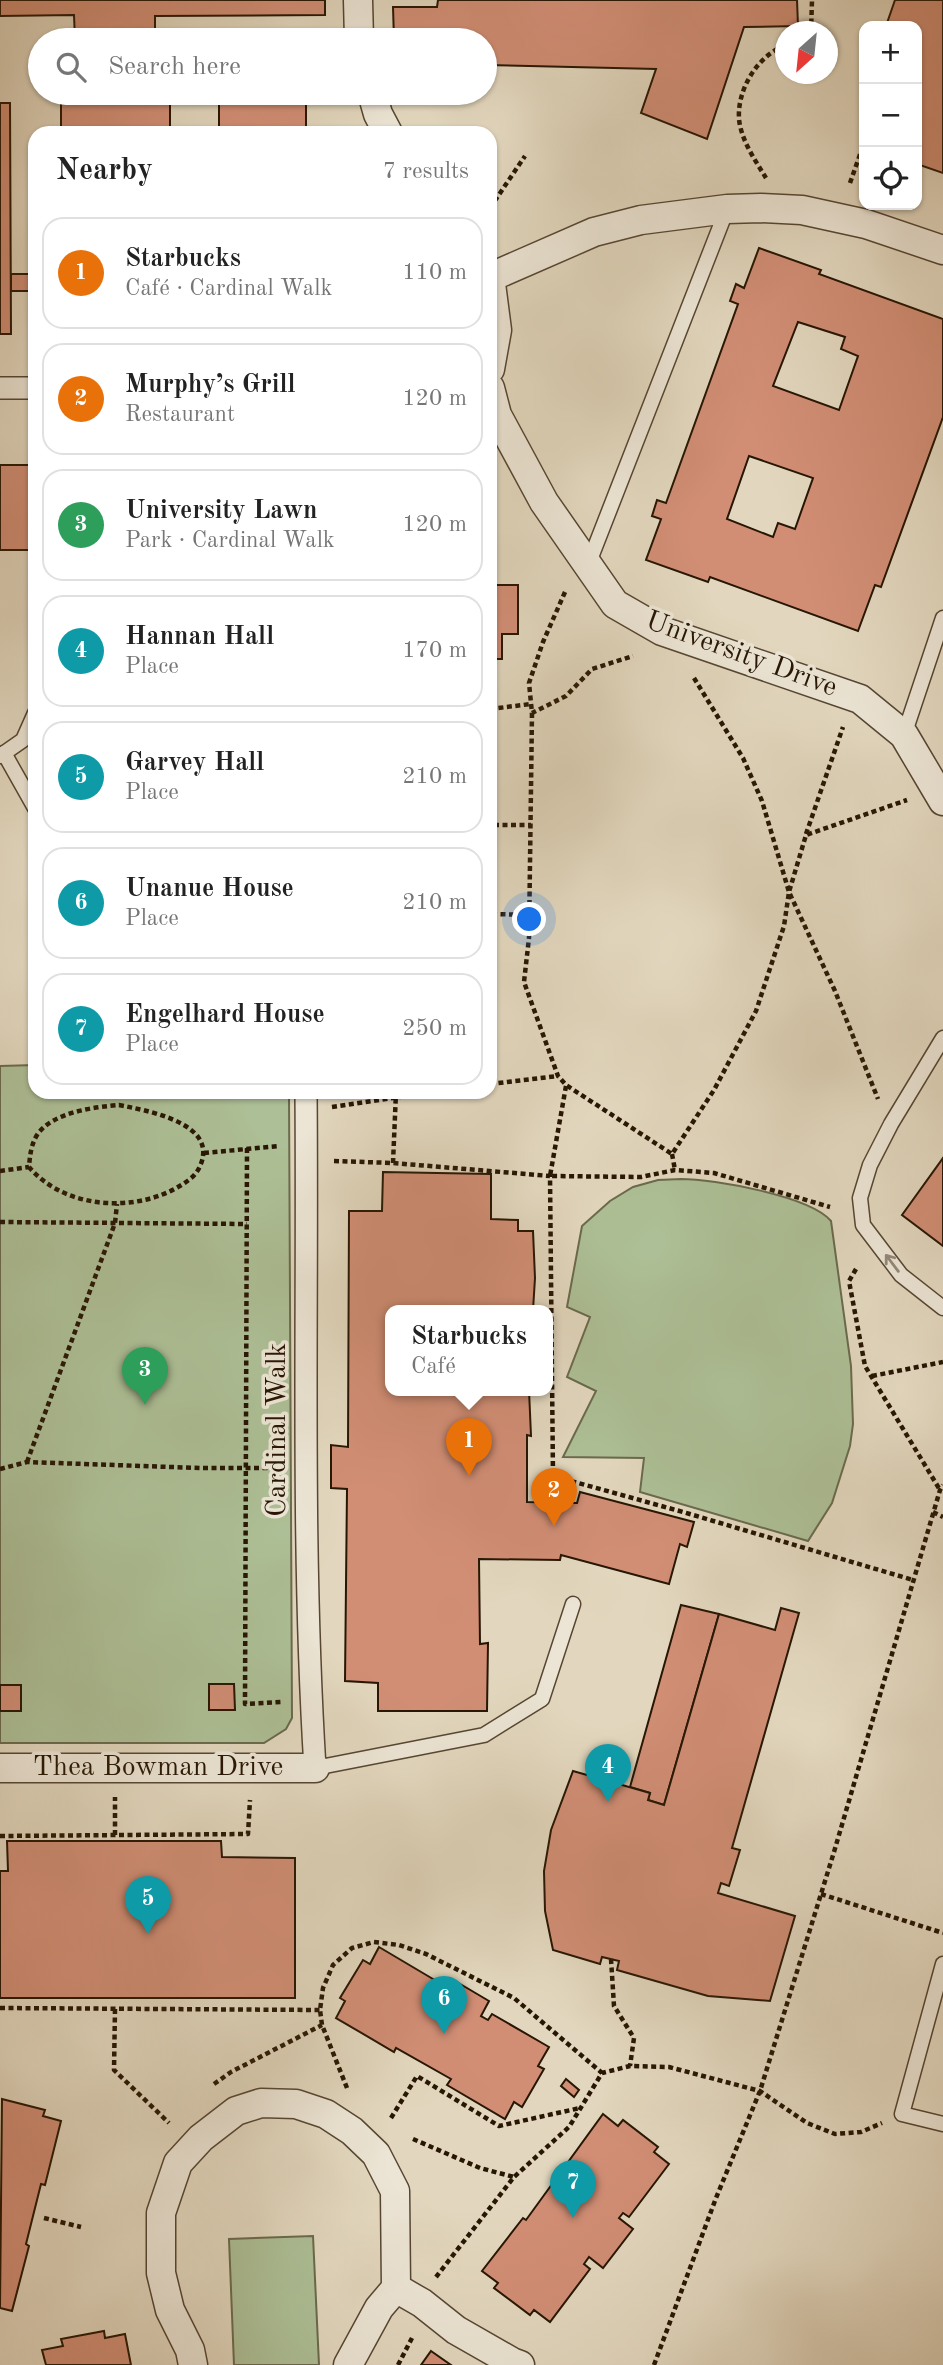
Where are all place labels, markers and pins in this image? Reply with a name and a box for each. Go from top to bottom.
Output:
pin: 3 [122,1347,168,1405]
pin: 1 [446,1418,492,1476]
pin: 2 [531,1468,577,1526]
pin: 4 [585,1744,631,1802]
pin: 5 [125,1876,171,1934]
pin: 6 [421,1976,467,2034]
pin: 7 [550,2160,596,2218]

